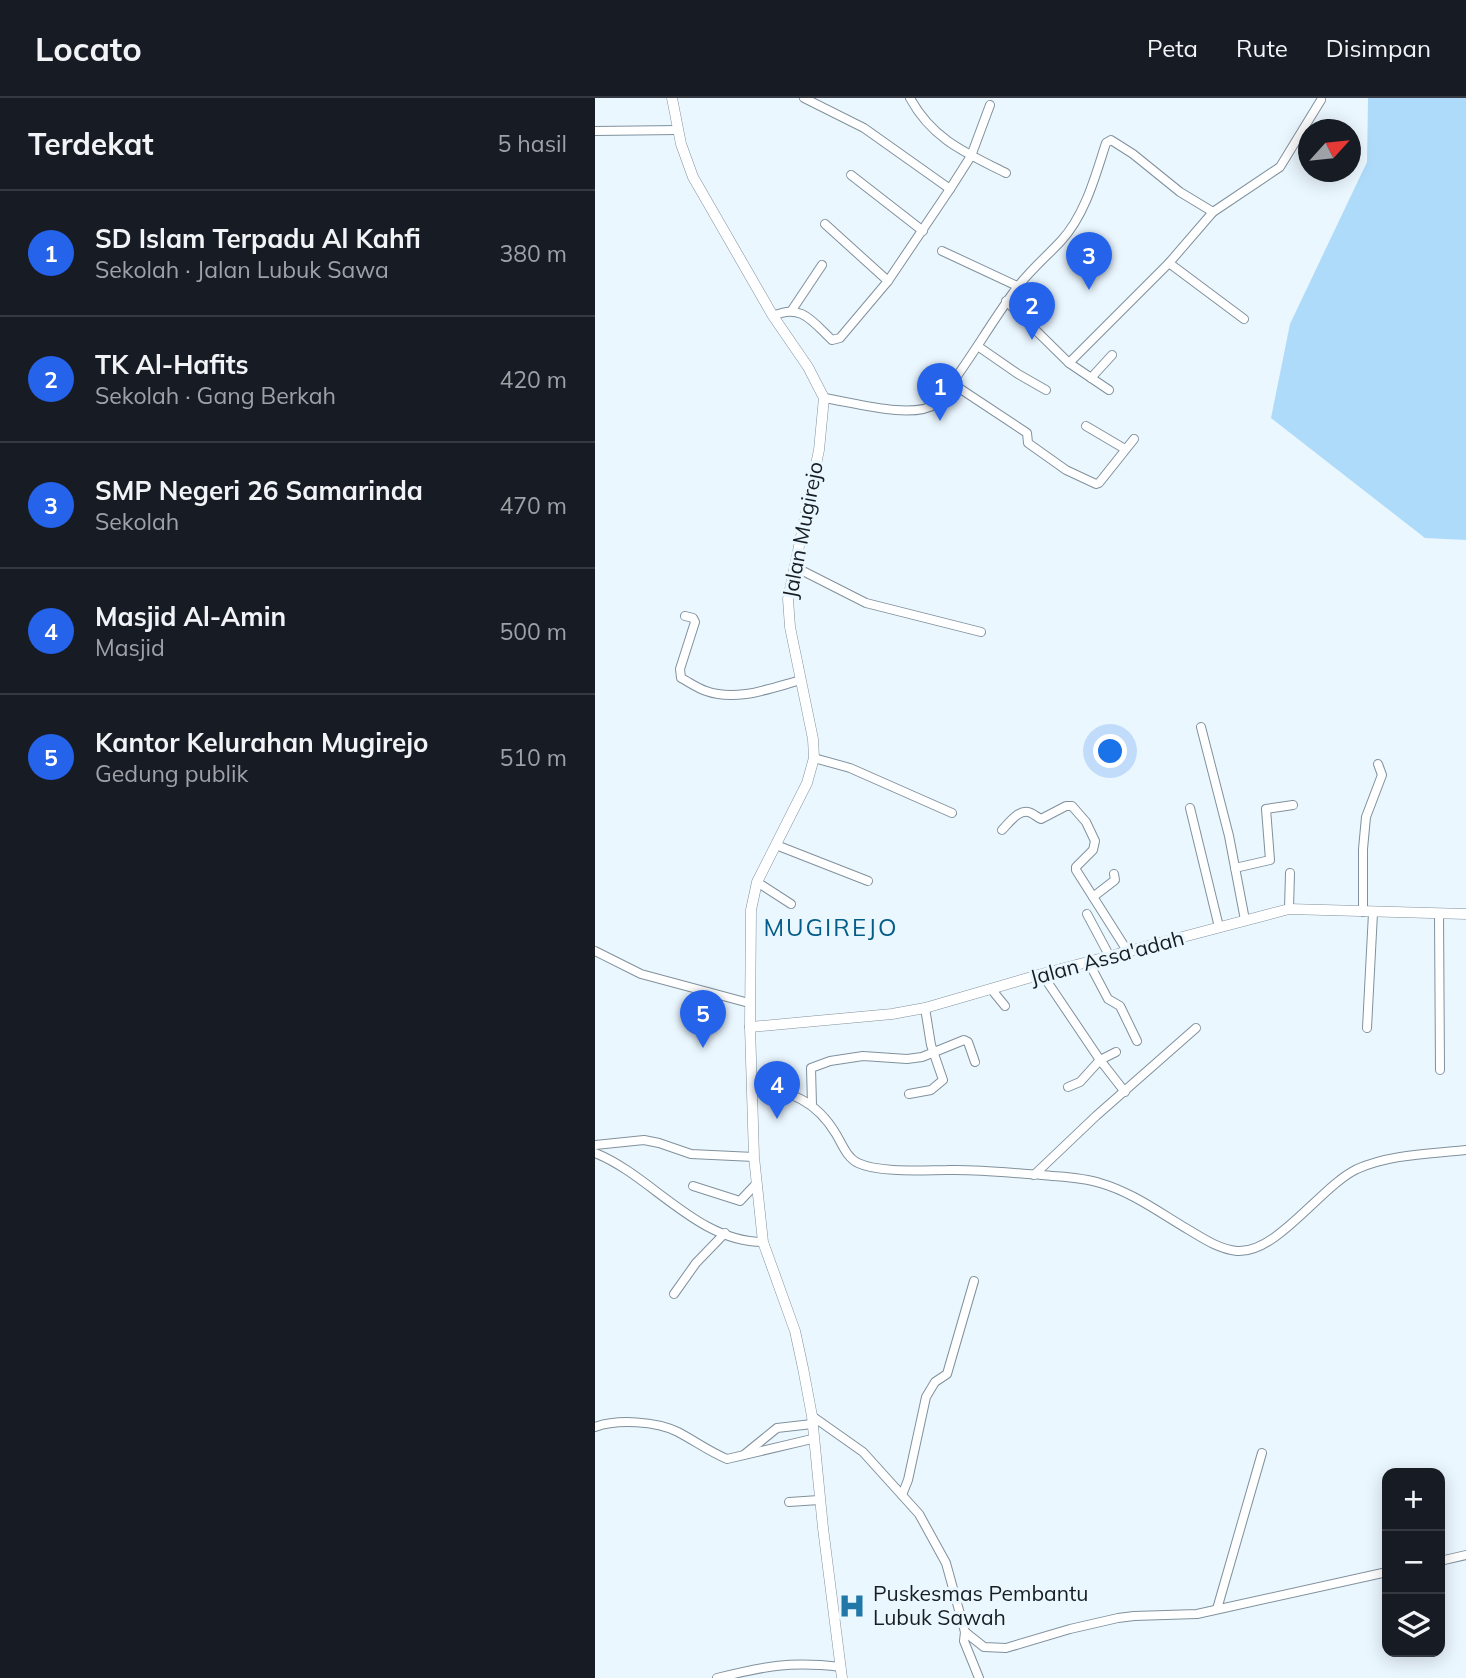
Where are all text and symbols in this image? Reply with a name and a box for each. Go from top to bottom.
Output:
text: Locato [35,28,142,69]
text: Peta [1147,33,1198,63]
text: Rute [1236,33,1288,63]
text: Disimpan [1326,33,1431,63]
north arrow [1298,119,1361,182]
text: Terdekat [28,125,154,163]
text: 5 hasil [498,129,567,158]
text: SD Islam Terpadu Al Kahfi [95,222,421,255]
pin: 3 [1066,232,1112,290]
text: 1 [44,239,58,268]
text: 380 m [499,239,567,268]
text: Sekolah · Jalan Lubuk Sawa [95,255,389,284]
pin: 2 [1009,282,1055,340]
text: TK Al-Hafits [95,348,249,381]
pin: 1 [917,363,963,421]
text: 2 [44,365,58,394]
text: 420 m [499,365,567,394]
text: Sekolah · Gang Berkah [95,381,336,410]
street label: Jalan Mugirejo [776,459,828,600]
text: SMP Negeri 26 Samarinda [95,474,423,507]
text: 3 [44,491,58,520]
text: 470 m [499,491,567,520]
text: Sekolah [95,507,179,536]
text: Masjid Al-Amin [95,600,286,633]
text: 4 [44,617,58,646]
text: 500 m [499,617,567,646]
text: Masjid [95,633,165,662]
text: Kantor Kelurahan Mugirejo [95,726,428,759]
your location [1093,734,1127,768]
text: 5 [44,743,58,772]
text: 510 m [499,743,567,772]
text: Gedung publik [95,759,248,788]
district label: MUGIREJO [763,912,899,942]
street label: Jalan Assa'adah [1027,924,1187,990]
pin: 5 [680,990,726,1048]
pin: 4 [754,1061,800,1119]
map controls [1382,1468,1445,1657]
button: + [1382,1468,1445,1531]
button: − [1382,1531,1445,1594]
place label: Puskesmas Pembantu Lubuk Sawah [873,1580,1088,1630]
hospital icon: Puskesmas Pembantu Lubuk Sawah [837,1591,867,1621]
button: layers [1382,1594,1445,1657]

